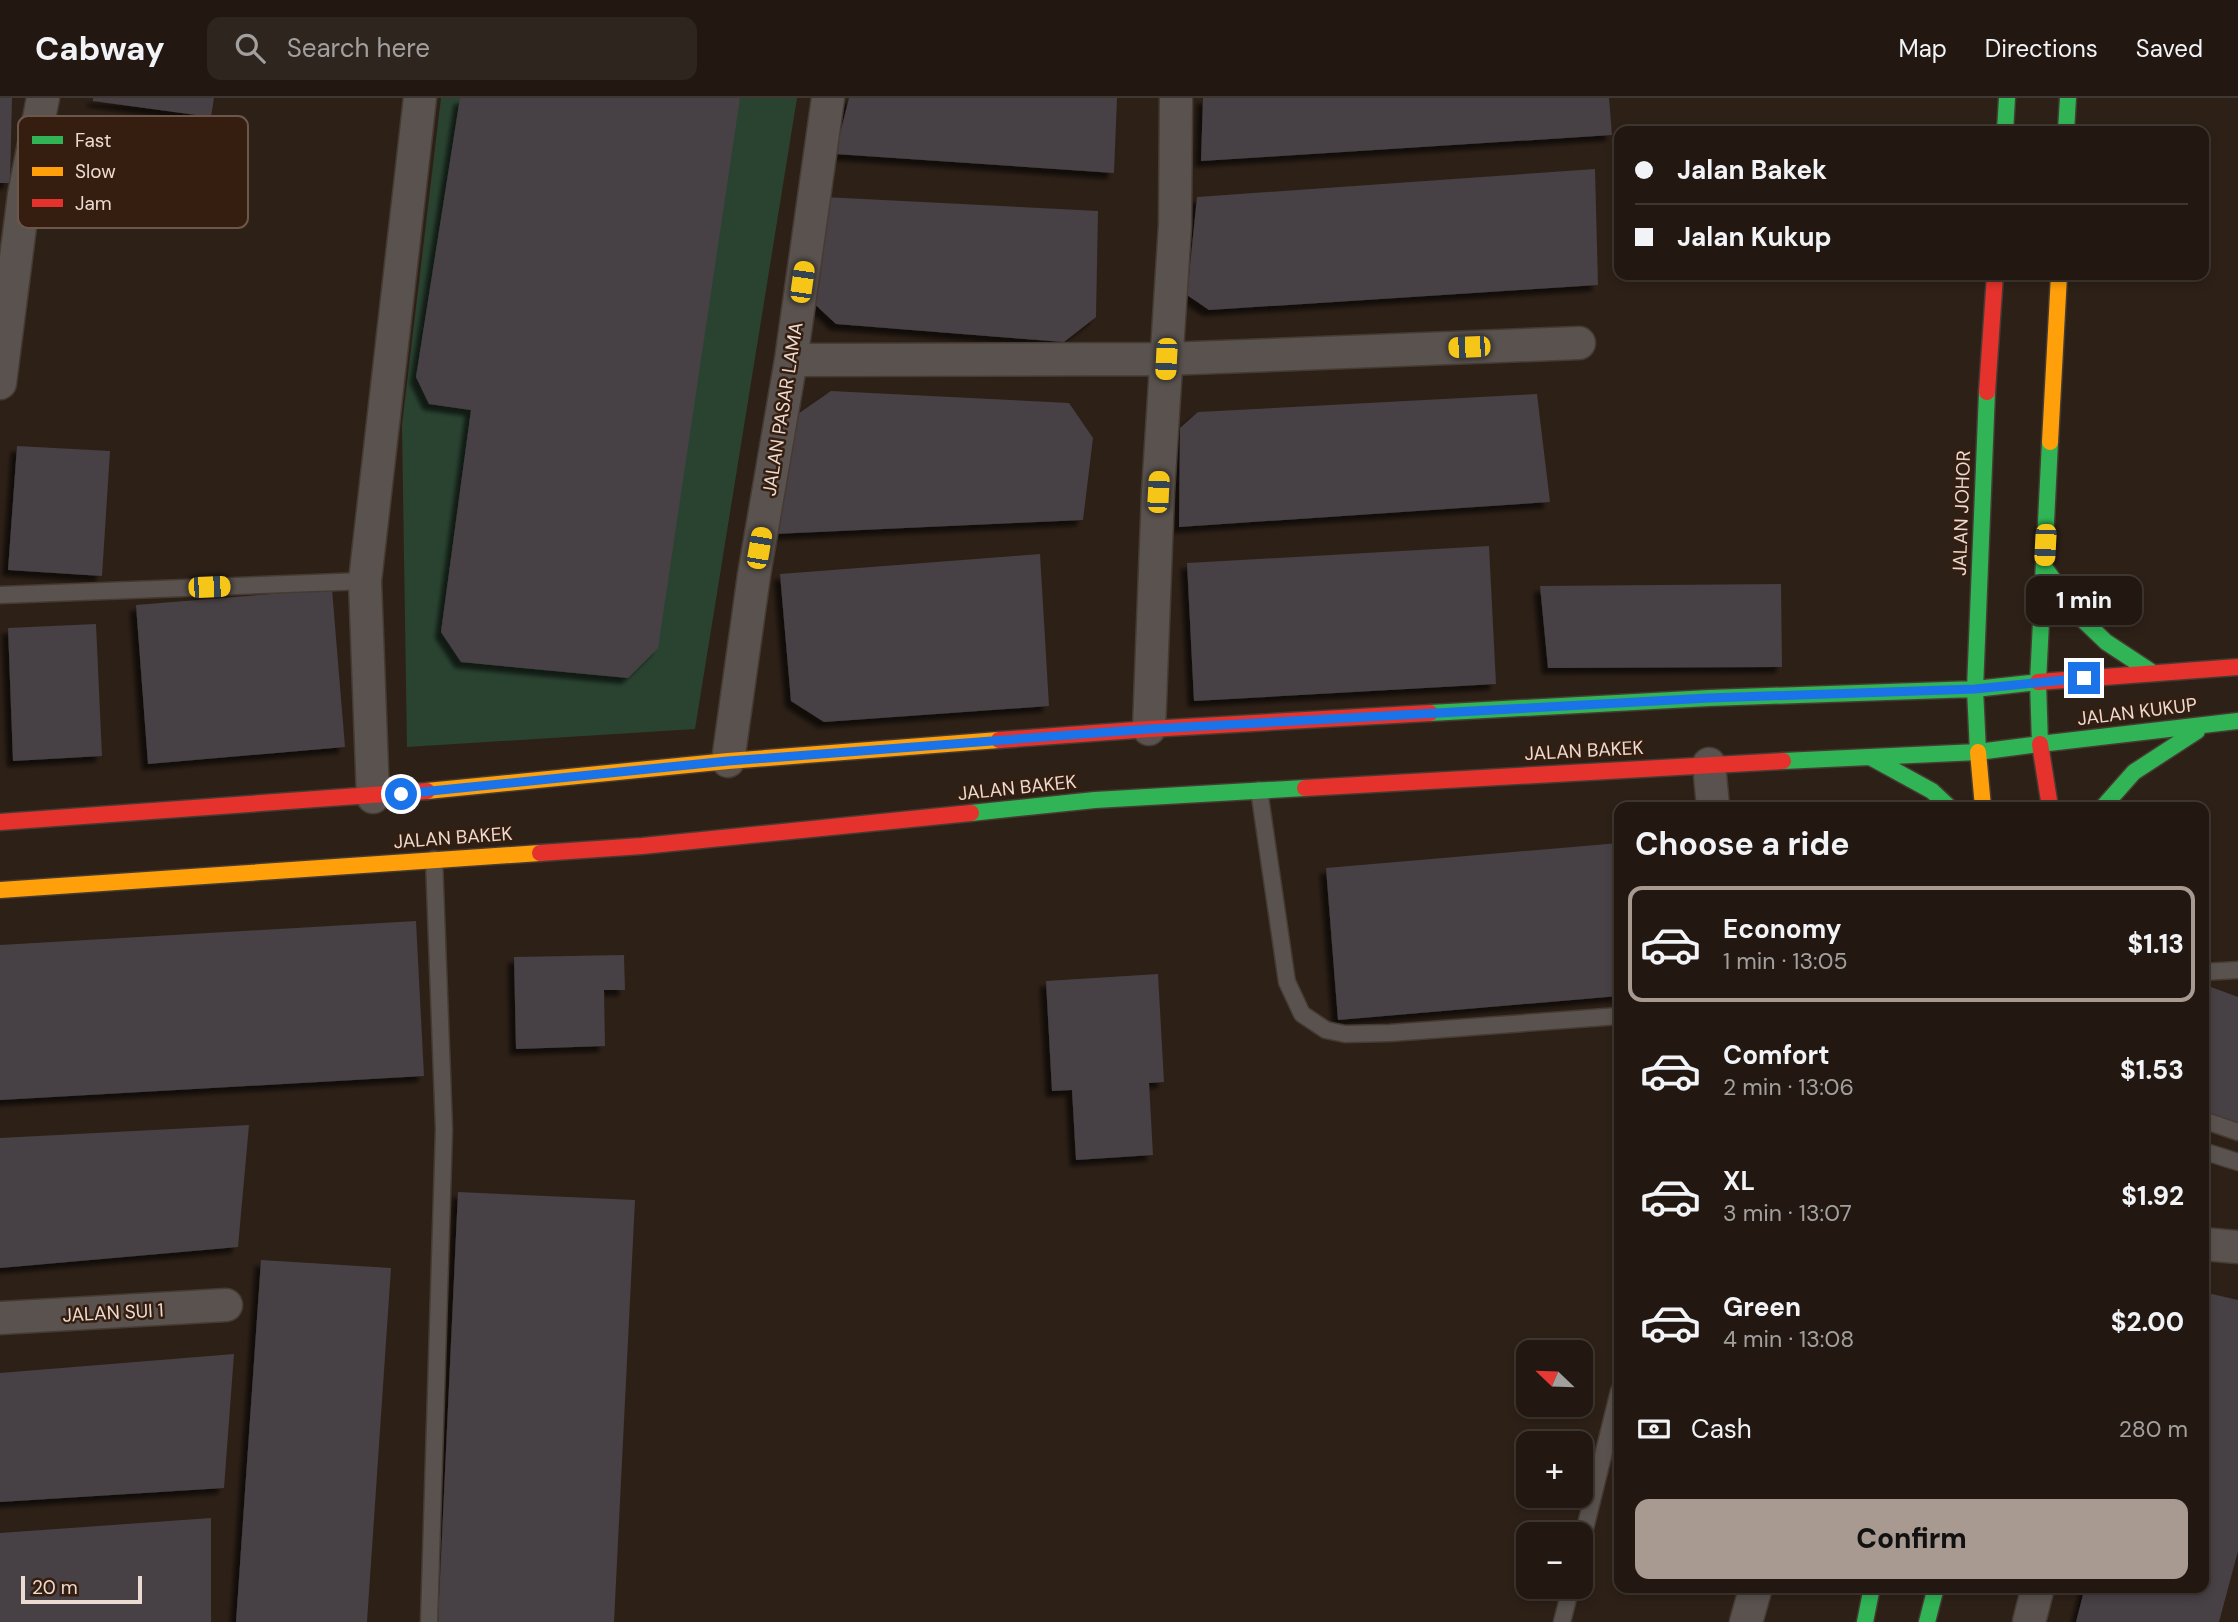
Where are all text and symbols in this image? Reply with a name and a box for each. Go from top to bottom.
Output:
search box [207,17,697,80]
text: Cabway [35,27,165,70]
icon: search [231,29,269,67]
text: Search here [287,31,430,65]
text: Map [1899,33,1947,64]
text: Directions [1985,33,2098,64]
text: Saved [2136,33,2203,64]
legend [18,116,248,228]
text: Fast [75,128,111,153]
text: Jalan Bakek [1677,153,1827,187]
text: Slow [75,159,116,184]
text: Jam [75,191,112,216]
text: Jalan Kukup [1677,220,1832,254]
car [789,260,816,304]
street label: JALAN PASAR LAMA [756,320,809,498]
car [1448,336,1491,358]
car [1155,337,1178,381]
street label: JALAN JOHOR [1947,450,1976,576]
car [1147,470,1170,514]
car [2034,523,2057,567]
car [746,525,773,571]
car [188,576,231,598]
callout: 1 min [2026,576,2142,626]
text: 1 min [2056,585,2112,615]
route end [2068,662,2100,694]
street label: JALAN KUKUP [2076,692,2198,731]
street label: JALAN BAKEK [1524,735,1644,766]
street label: JALAN BAKEK [956,769,1078,806]
route start [385,778,417,810]
street label: JALAN BAKEK [393,821,513,854]
text: Choose a ride [1635,823,1850,865]
text: Economy [1723,912,1841,946]
icon: car [1639,913,1702,976]
text: $1.13 [2128,927,2184,961]
text: 1 min · 13:05 [1723,946,1847,976]
text: Comfort [1723,1038,1829,1072]
icon: car [1639,1039,1702,1102]
text: $1.53 [2120,1053,2184,1087]
text: 2 min · 13:06 [1723,1072,1854,1102]
text: XL [1723,1164,1755,1198]
icon: car [1639,1165,1702,1228]
text: $1.92 [2121,1179,2184,1213]
text: 3 min · 13:07 [1723,1198,1852,1228]
text: Green [1723,1290,1801,1324]
icon: car [1639,1291,1702,1354]
street label: JALAN SUI 1 [62,1297,164,1328]
text: $2.00 [2111,1305,2184,1339]
text: 4 min · 13:08 [1723,1324,1854,1354]
north arrow [1516,1340,1592,1418]
map controls [1516,1340,1593,1599]
icon: cash [1635,1410,1673,1448]
text: Cash [1691,1412,1752,1446]
text: 280 m [2119,1414,2188,1444]
button: + [1516,1431,1593,1508]
button: Confirm [1635,1499,2188,1579]
button: − [1516,1522,1593,1599]
scale bar [21,1573,142,1605]
text: 20 m [32,1575,78,1600]

